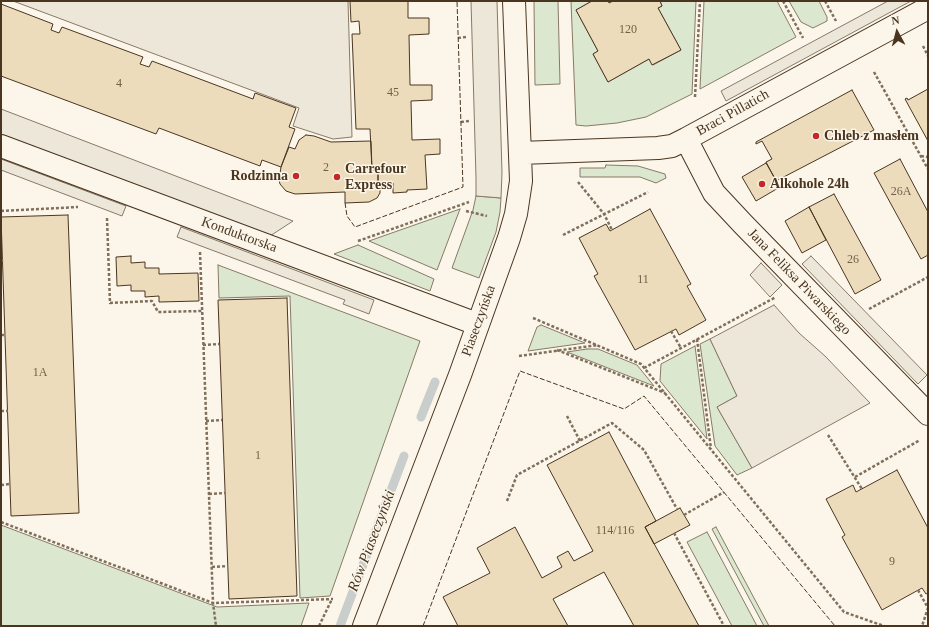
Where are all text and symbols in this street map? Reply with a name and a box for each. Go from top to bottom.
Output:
north arrow [877,12,917,52]
text: N [891,14,900,27]
house number: 120 [619,23,637,37]
house number: 4 [116,77,122,91]
house number: 45 [387,86,399,100]
street label: Braci Pillatich [694,86,772,140]
place label: Chleb z masłem [824,128,919,144]
marker: Chleb z masłem [811,131,821,141]
house number: 2 [323,161,329,175]
place label: Carrefour Express [345,161,406,194]
place label: Rodzinna [230,168,288,184]
marker: Rodzinna [291,171,301,181]
marker: Carrefour Express [332,172,342,182]
place label: Alkohole 24h [770,176,849,192]
marker: Alkohole 24h [757,179,767,189]
house number: 26A [891,185,911,199]
street label: Konduktorska [199,214,279,256]
street label: Jana Feliksa Piwarskiego [744,225,854,339]
house number: 26 [847,253,859,267]
house number: 11 [637,273,649,287]
street label: Piaseczyńska [458,283,500,359]
house number: 1A [33,366,47,380]
house number: 1 [255,449,261,463]
water label: Rów Piaseczyński [344,488,400,594]
house number: 114/116 [596,524,634,538]
house number: 9 [889,555,895,569]

